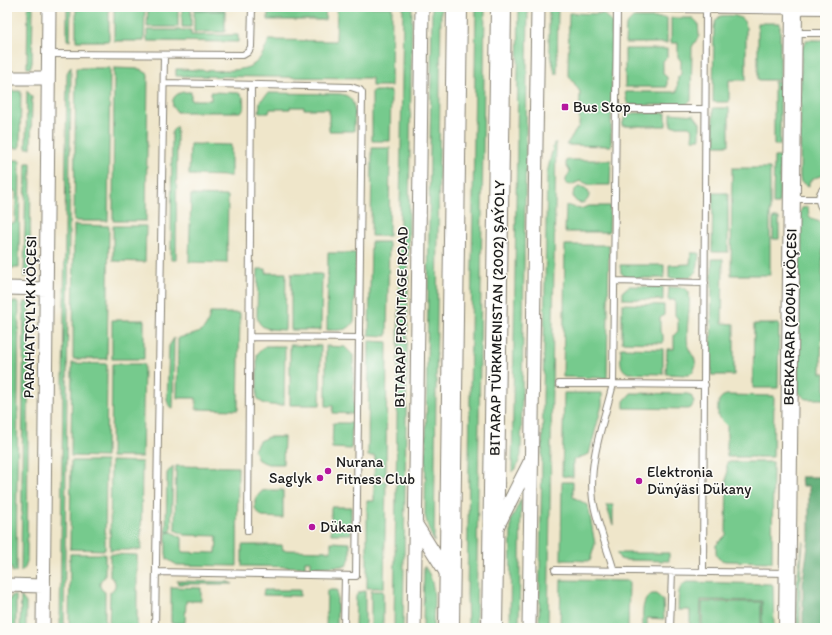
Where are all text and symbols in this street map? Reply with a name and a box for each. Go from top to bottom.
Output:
place label: Bus Stop [573,98,631,116]
marker: Bus Stop [560,102,570,112]
street label: BITARAP TÜRKMENISTAN (2002) ŞAÝOLY [486,179,508,456]
street label: BITARAP FRONTAGE ROAD [390,226,412,408]
street label: BERKARAR (2004) KÖÇESI [779,228,801,406]
street label: PARAHATÇYLYK KÖÇESI [20,236,40,398]
place label: Nurana Fitness Club [336,453,415,488]
place label: Elektronia Dünýäsi Dükany [647,463,751,498]
marker: Nurana Fitness Club [323,466,333,476]
place label: Saglyk [269,469,312,487]
marker: Saglyk [315,473,325,483]
marker: Elektronia Dünýäsi Dükany [634,476,644,486]
place label: Dükan [320,518,362,536]
marker: Dükan [307,522,317,532]

